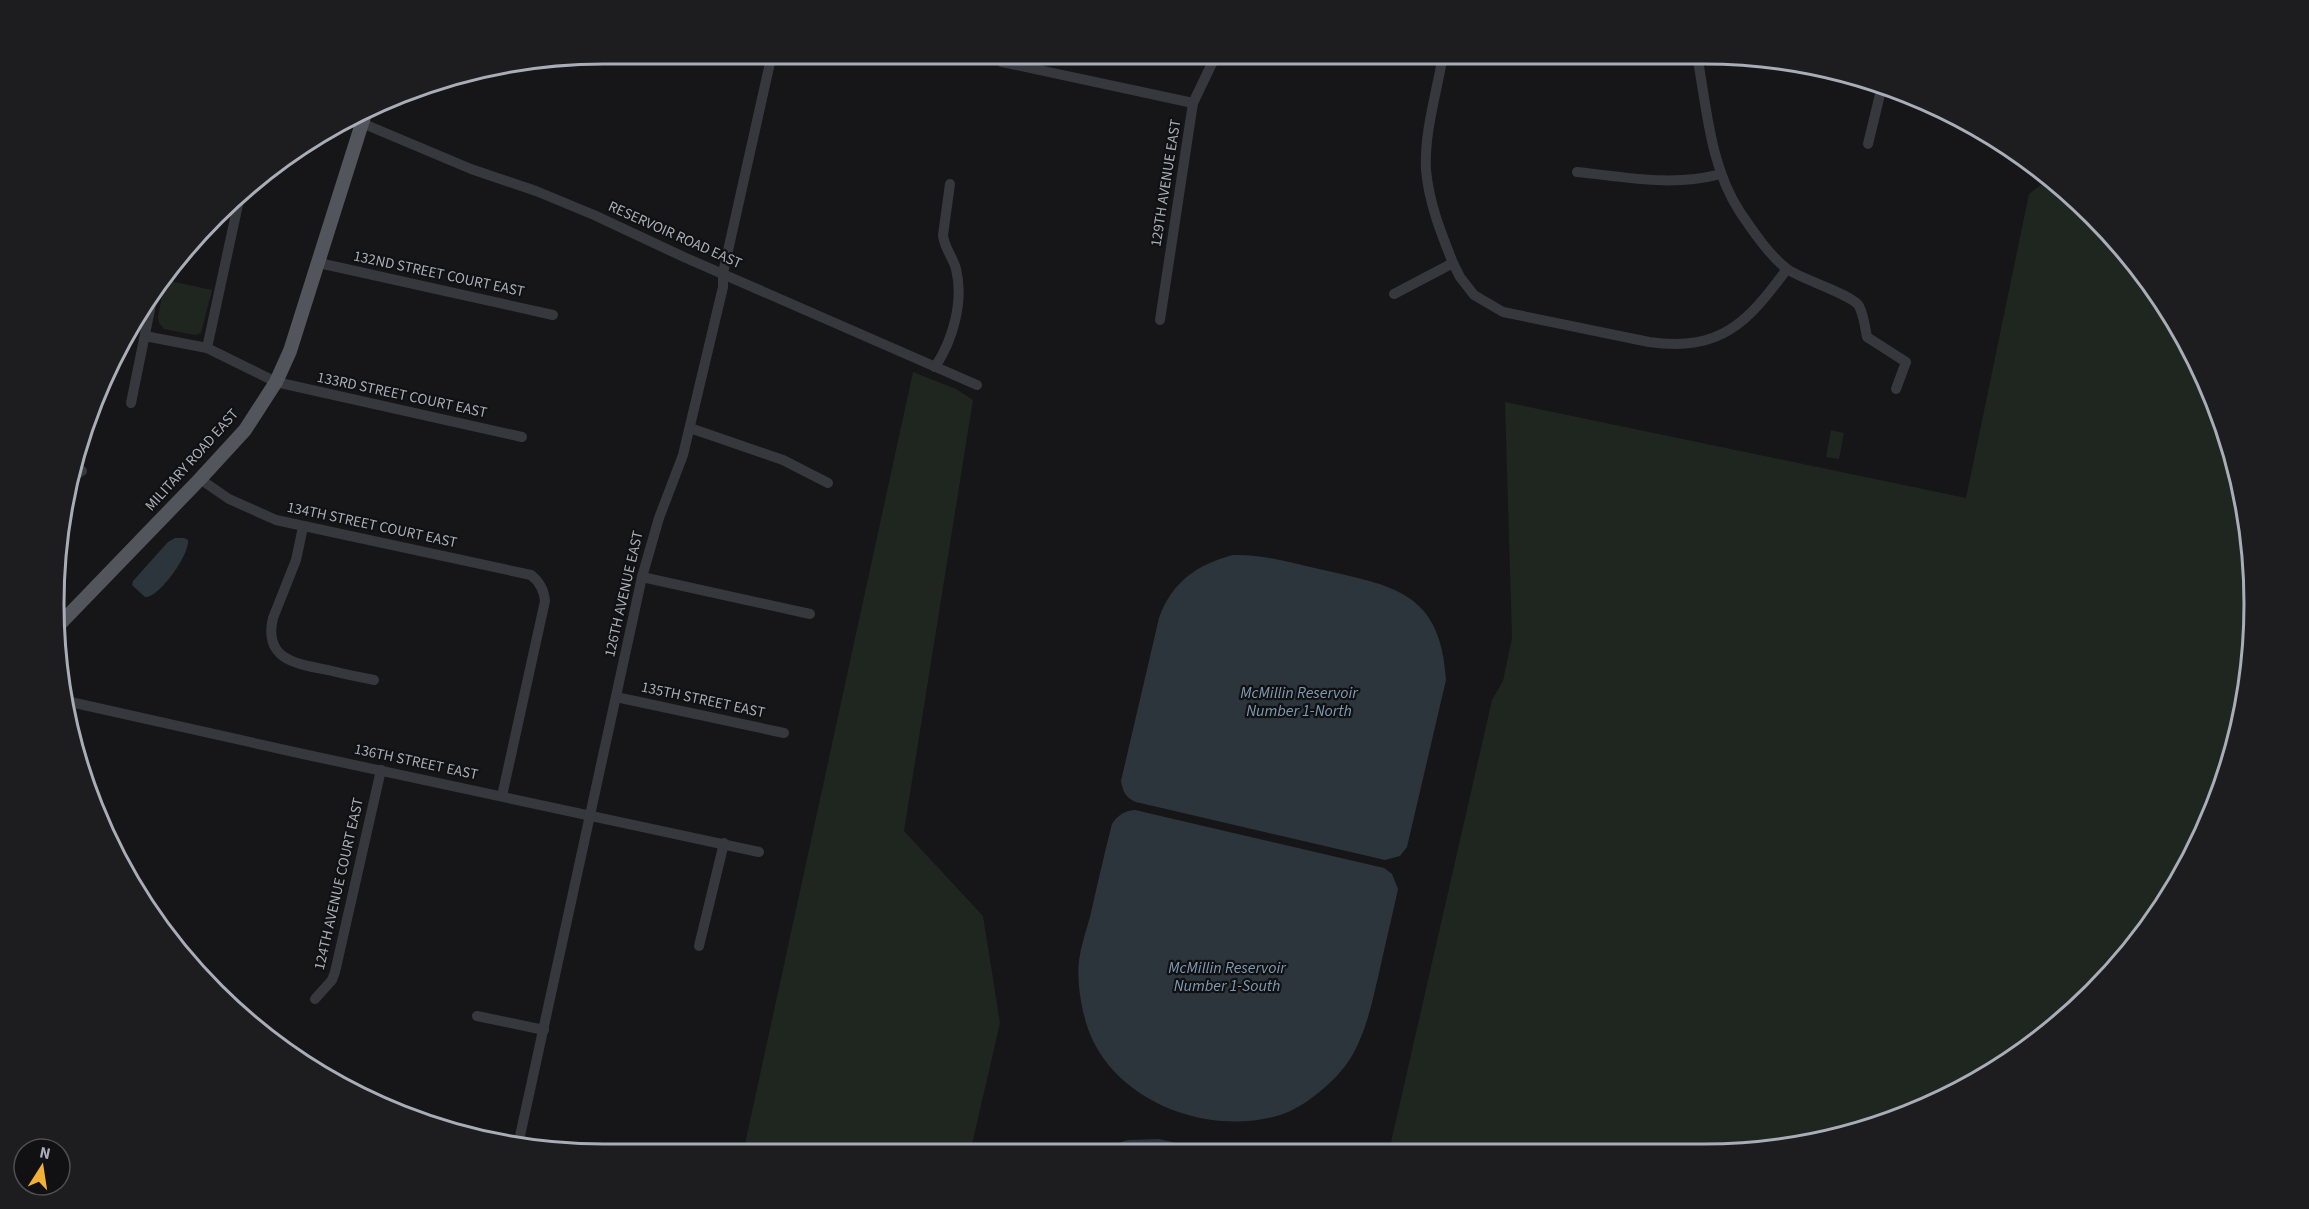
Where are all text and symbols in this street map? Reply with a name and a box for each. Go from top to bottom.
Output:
street label: 129TH AVENUE EAST [1146,118,1186,248]
street label: RESERVOIR ROAD EAST [605,196,745,274]
street label: 132ND STREET COURT EAST [352,246,526,302]
street label: 133RD STREET COURT EAST [315,367,489,423]
street label: MILITARY ROAD EAST [140,404,244,516]
street label: 134TH STREET COURT EAST [285,497,459,553]
street label: 126TH AVENUE EAST [599,529,649,659]
street label: 135TH STREET EAST [639,677,767,723]
water label: McMillin Reservoir Number 1-North [1240,682,1359,722]
street label: 136TH STREET EAST [352,739,480,785]
street label: 124TH AVENUE COURT EAST [309,796,369,972]
water label: McMillin Reservoir Number 1-South [1168,957,1287,997]
north arrow [12,1137,72,1197]
text: N [37,1141,52,1165]

